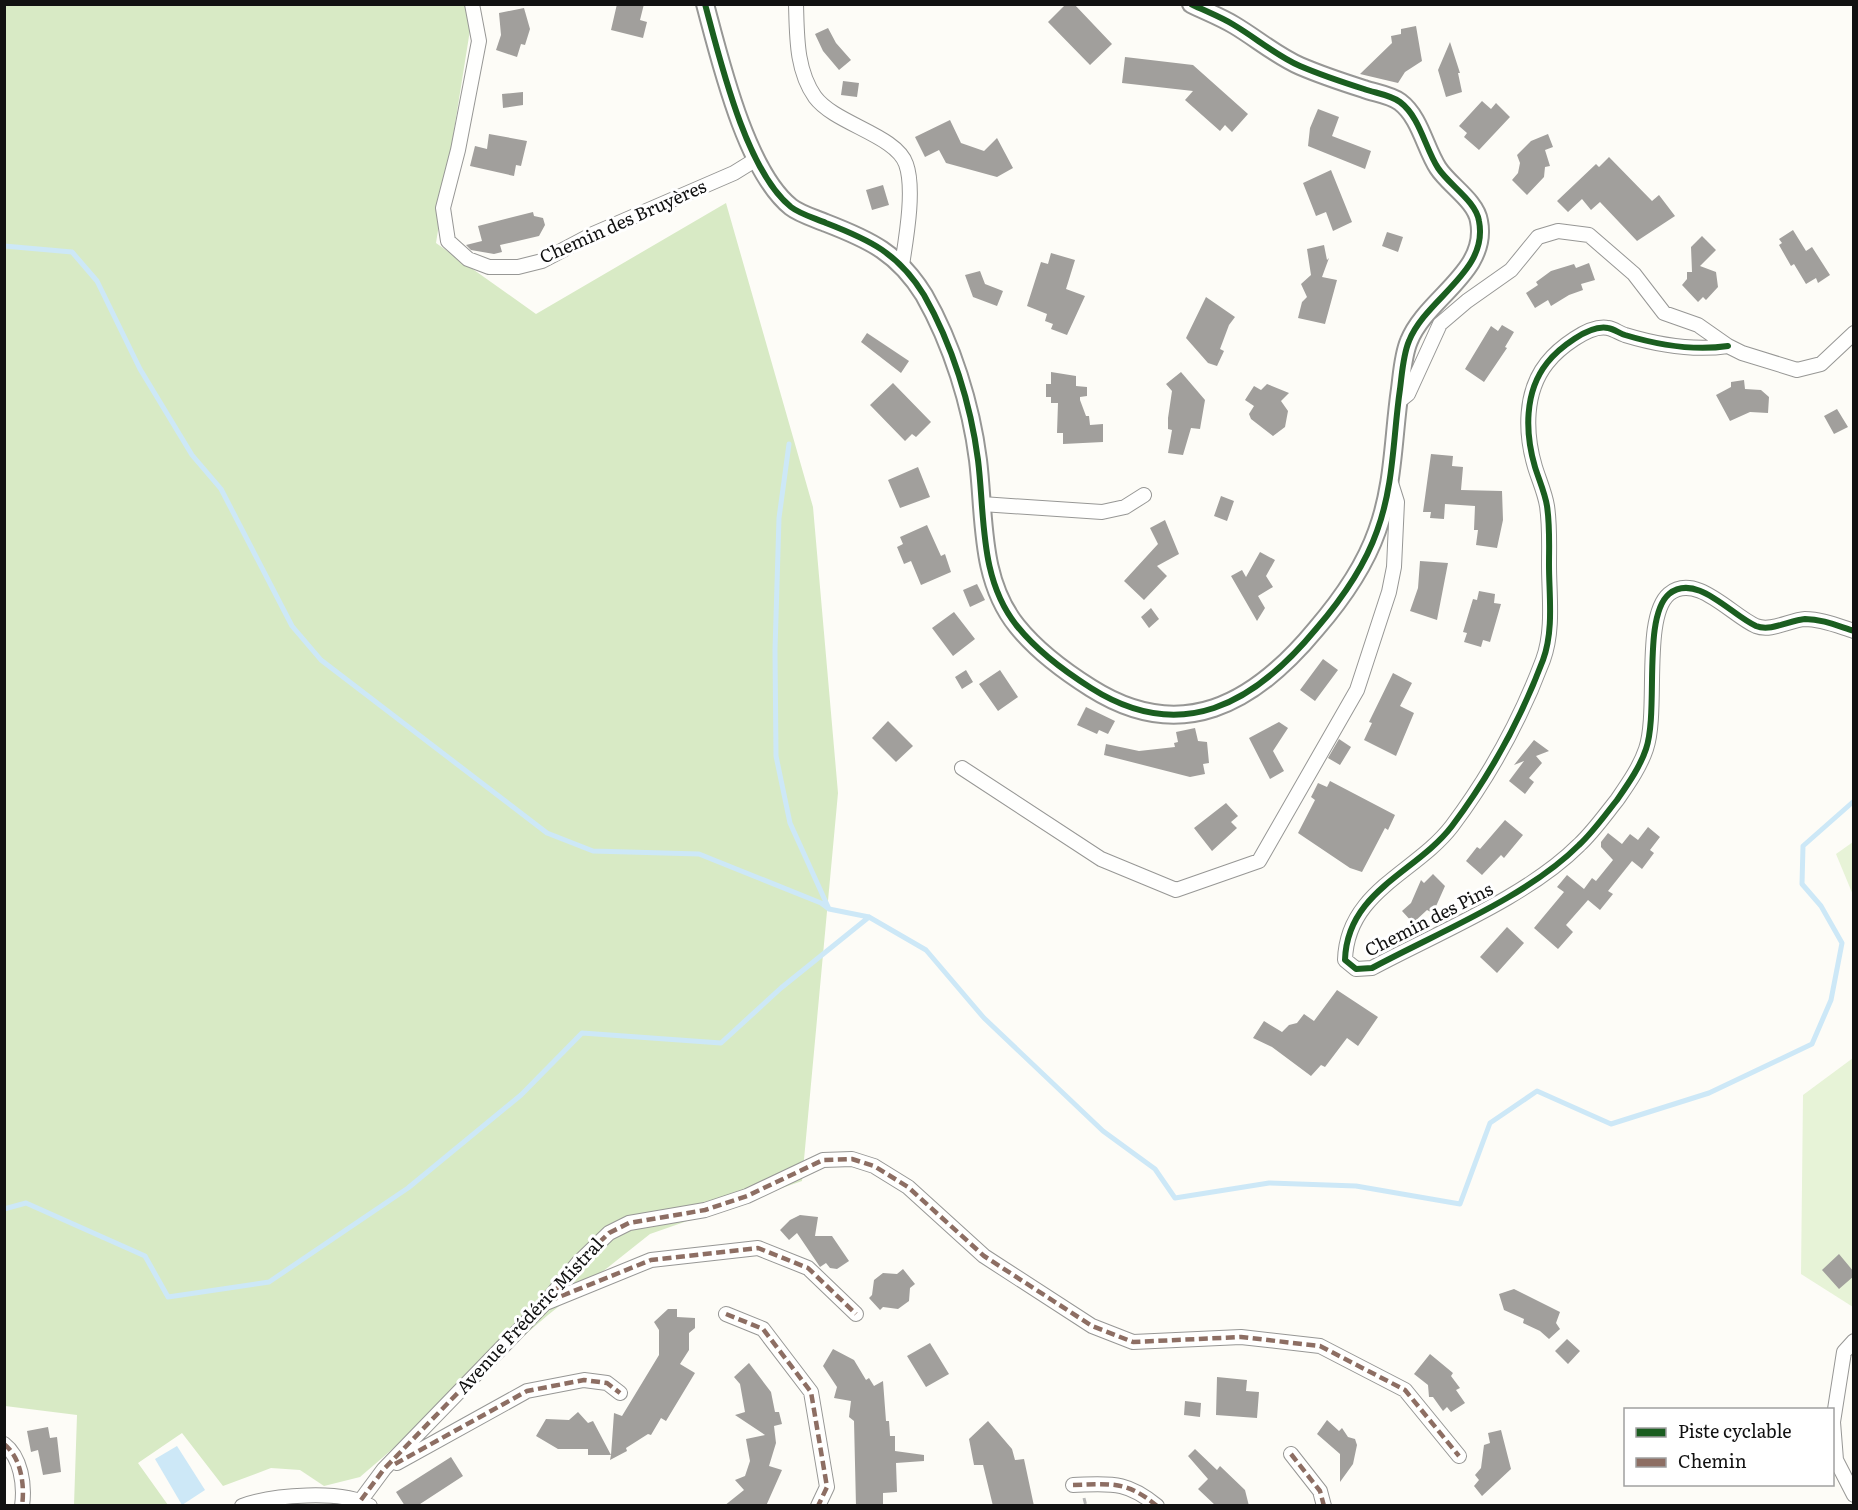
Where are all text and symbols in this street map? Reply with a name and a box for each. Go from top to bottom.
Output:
street label: Chemin des Bruyères [535,172,710,270]
street label: Chemin des Pins [1360,875,1497,963]
street label: Avenue Frédéric Mistral [449,1231,609,1399]
legend [1624,1408,1834,1486]
text: Piste cyclable [1678,1417,1792,1444]
text: Chemin [1678,1447,1747,1474]

